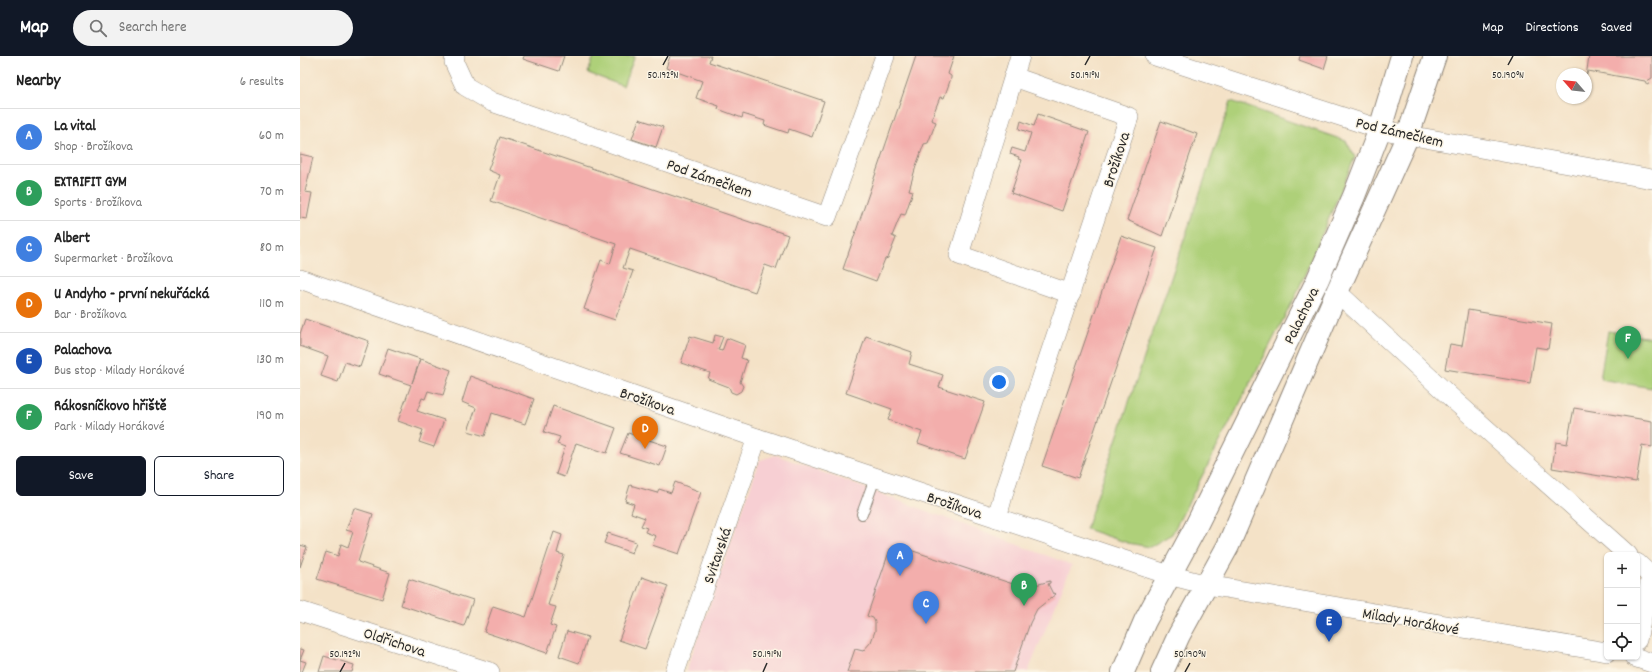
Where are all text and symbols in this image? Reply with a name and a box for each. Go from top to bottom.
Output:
search box [73,10,353,46]
text: Map [20,15,49,42]
icon: search [87,17,109,39]
text: Search here [119,17,187,39]
text: Map [1482,18,1504,38]
text: Directions [1526,18,1579,38]
text: Saved [1601,18,1632,38]
north arrow [1556,68,1592,104]
text: 50.192°N [647,69,679,83]
text: 50.191°N [1071,69,1099,83]
text: 50.190°N [1492,69,1524,83]
text: Nearby [16,70,60,94]
text: 6 results [240,73,284,92]
street label: Pod Zámečkem [1353,112,1446,155]
text: La vital [54,116,96,138]
text: A [25,127,33,146]
text: 60 m [259,127,284,146]
street label: Brožíkova [1098,129,1137,190]
text: Shop · Brožíkova [54,138,133,157]
street label: Pod Zámečkem [663,154,755,205]
text: EXTRIFIT GYM [54,172,127,194]
text: B [26,183,32,202]
text: 70 m [260,183,284,202]
text: Sports · Brožíkova [54,194,142,213]
text: Albert [54,228,90,250]
text: C [26,239,32,258]
text: 80 m [260,239,284,258]
text: Supermarket · Brožíkova [54,250,173,269]
street label: Palachova [1279,283,1326,349]
text: U Andyho - první nekuřácká [54,284,209,306]
text: D [26,295,32,314]
text: 110 m [259,295,284,314]
text: Bar · Brožíkova [54,306,126,325]
pin: F [1615,326,1641,359]
text: Palachova [54,340,111,362]
text: E [26,351,32,370]
text: 130 m [256,351,284,370]
text: Bus stop · Milady Horákové [54,362,185,381]
your location [989,372,1009,392]
street label: Brožíkova [617,382,678,423]
text: Rákosníčkovo hřiště [54,396,166,418]
text: F [26,407,32,426]
text: 190 m [256,407,284,426]
pin: D [632,416,658,449]
text: Park · Milady Horákové [54,418,165,437]
button: Save [16,456,146,496]
button: Share [154,456,284,496]
street label: Brožíkova [924,487,985,526]
street label: Svitavská [698,525,739,587]
pin: A [887,543,913,576]
map controls [1604,552,1640,660]
button: + [1604,552,1640,588]
pin: B [1011,573,1037,606]
button: − [1604,588,1640,624]
pin: C [913,591,939,624]
street label: Milady Horákové [1360,603,1461,642]
pin: E [1316,609,1342,642]
street label: Oldřichova [360,622,429,664]
button: locate [1604,624,1640,660]
text: 50.192°N [329,648,361,662]
text: 50.191°N [753,648,781,662]
text: 50.190°N [1174,648,1206,662]

